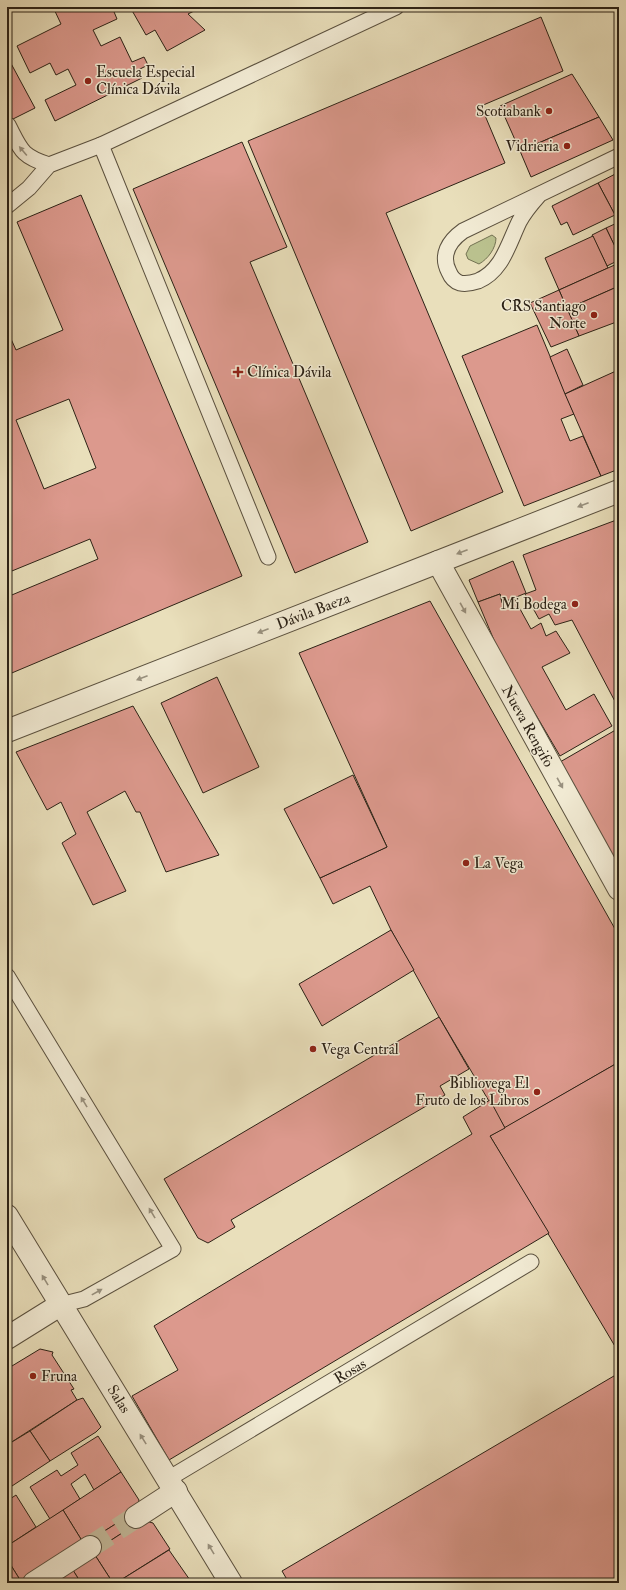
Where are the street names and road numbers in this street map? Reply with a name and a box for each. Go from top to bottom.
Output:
street label: Dávila Baeza [274,588,354,634]
street label: Nueva Rengifo [497,682,558,771]
street label: Rosas [331,1354,370,1388]
street label: Salas [103,1382,134,1417]

